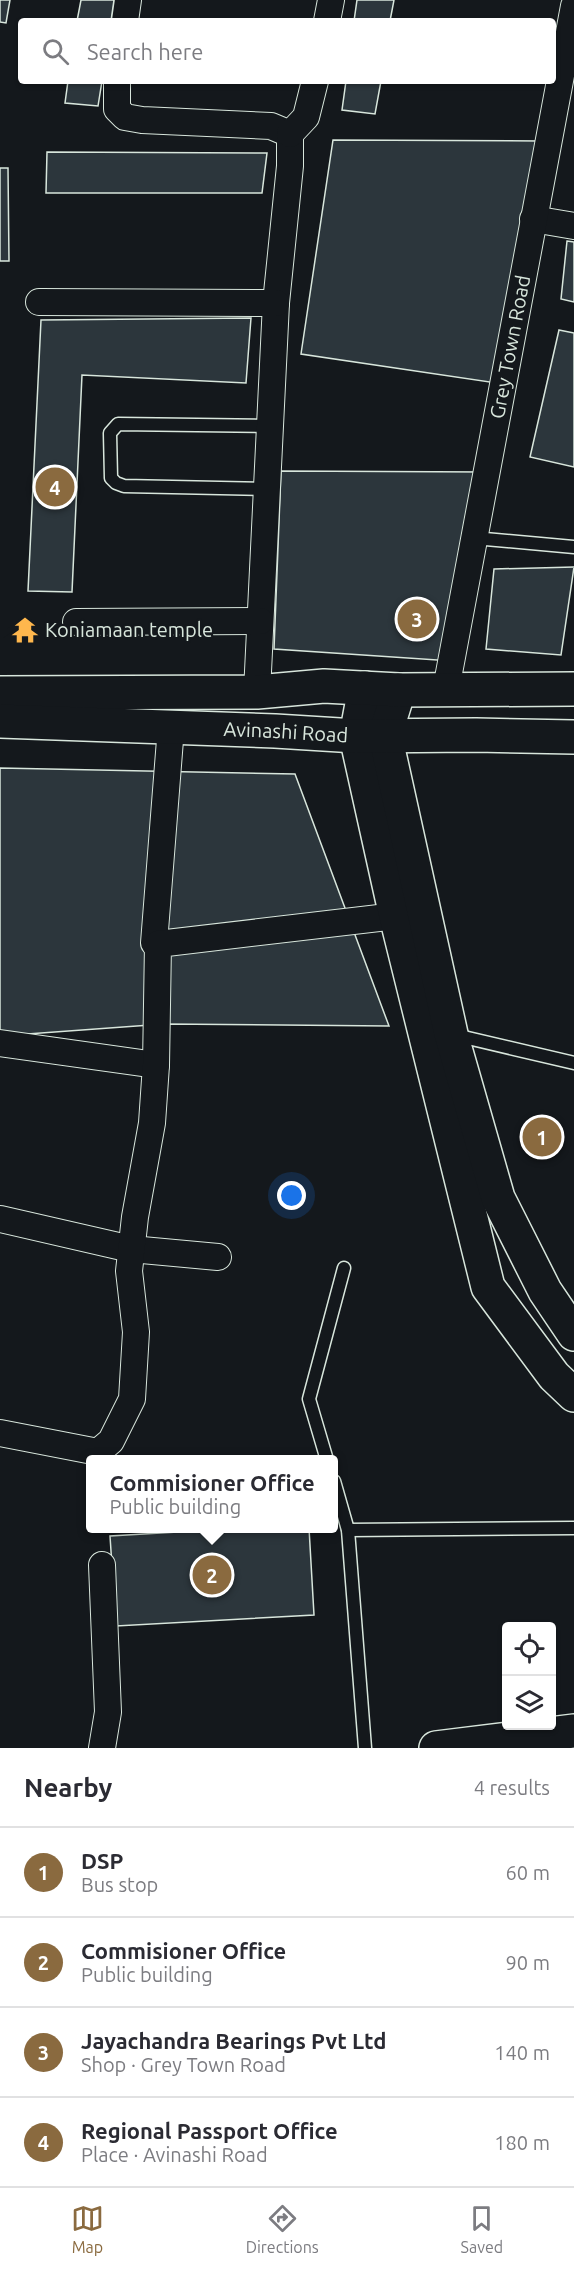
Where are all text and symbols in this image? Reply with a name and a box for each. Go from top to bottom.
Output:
search box [18,18,556,84]
icon: search [39,35,72,68]
text: Search here [87,39,203,64]
street label: Grey Town Road [485,273,534,421]
pin: 4 [36,464,74,510]
pin: 3 [398,596,436,642]
temple icon: Koniamaan temple [10,615,40,645]
place label: Koniamaan temple [45,618,213,641]
street label: Avinashi Road [223,717,349,746]
pin: 1 [522,1114,562,1160]
your location [277,1181,306,1210]
popup [86,1455,338,1533]
text: Commisioner Office [109,1470,315,1495]
text: Public building [109,1495,241,1518]
pin: 2 [192,1552,232,1598]
map controls [502,1622,556,1730]
button: locate [502,1622,556,1676]
button: layers [502,1676,556,1730]
text: Nearby [24,1773,112,1802]
text: 4 results [474,1776,550,1799]
text: DSP [81,1848,123,1873]
text: 1 [38,1861,49,1884]
text: 60 m [506,1861,550,1884]
text: Bus stop [81,1873,158,1896]
text: Commisioner Office [81,1938,286,1963]
text: 2 [38,1951,49,1974]
text: 90 m [506,1951,550,1974]
text: Public building [81,1963,213,1986]
text: Jayachandra Bearings Pvt Ltd [81,2028,386,2053]
text: 3 [38,2041,49,2064]
text: 140 m [494,2041,550,2064]
text: Shop · Grey Town Road [81,2053,286,2076]
text: Regional Passport Office [81,2118,338,2143]
text: 4 [38,2131,49,2154]
text: 180 m [494,2131,550,2154]
text: Place · Avinashi Road [81,2143,268,2166]
tab: Map [71,2202,104,2256]
tab: Directions [246,2202,319,2256]
tab: Saved [461,2202,503,2256]

